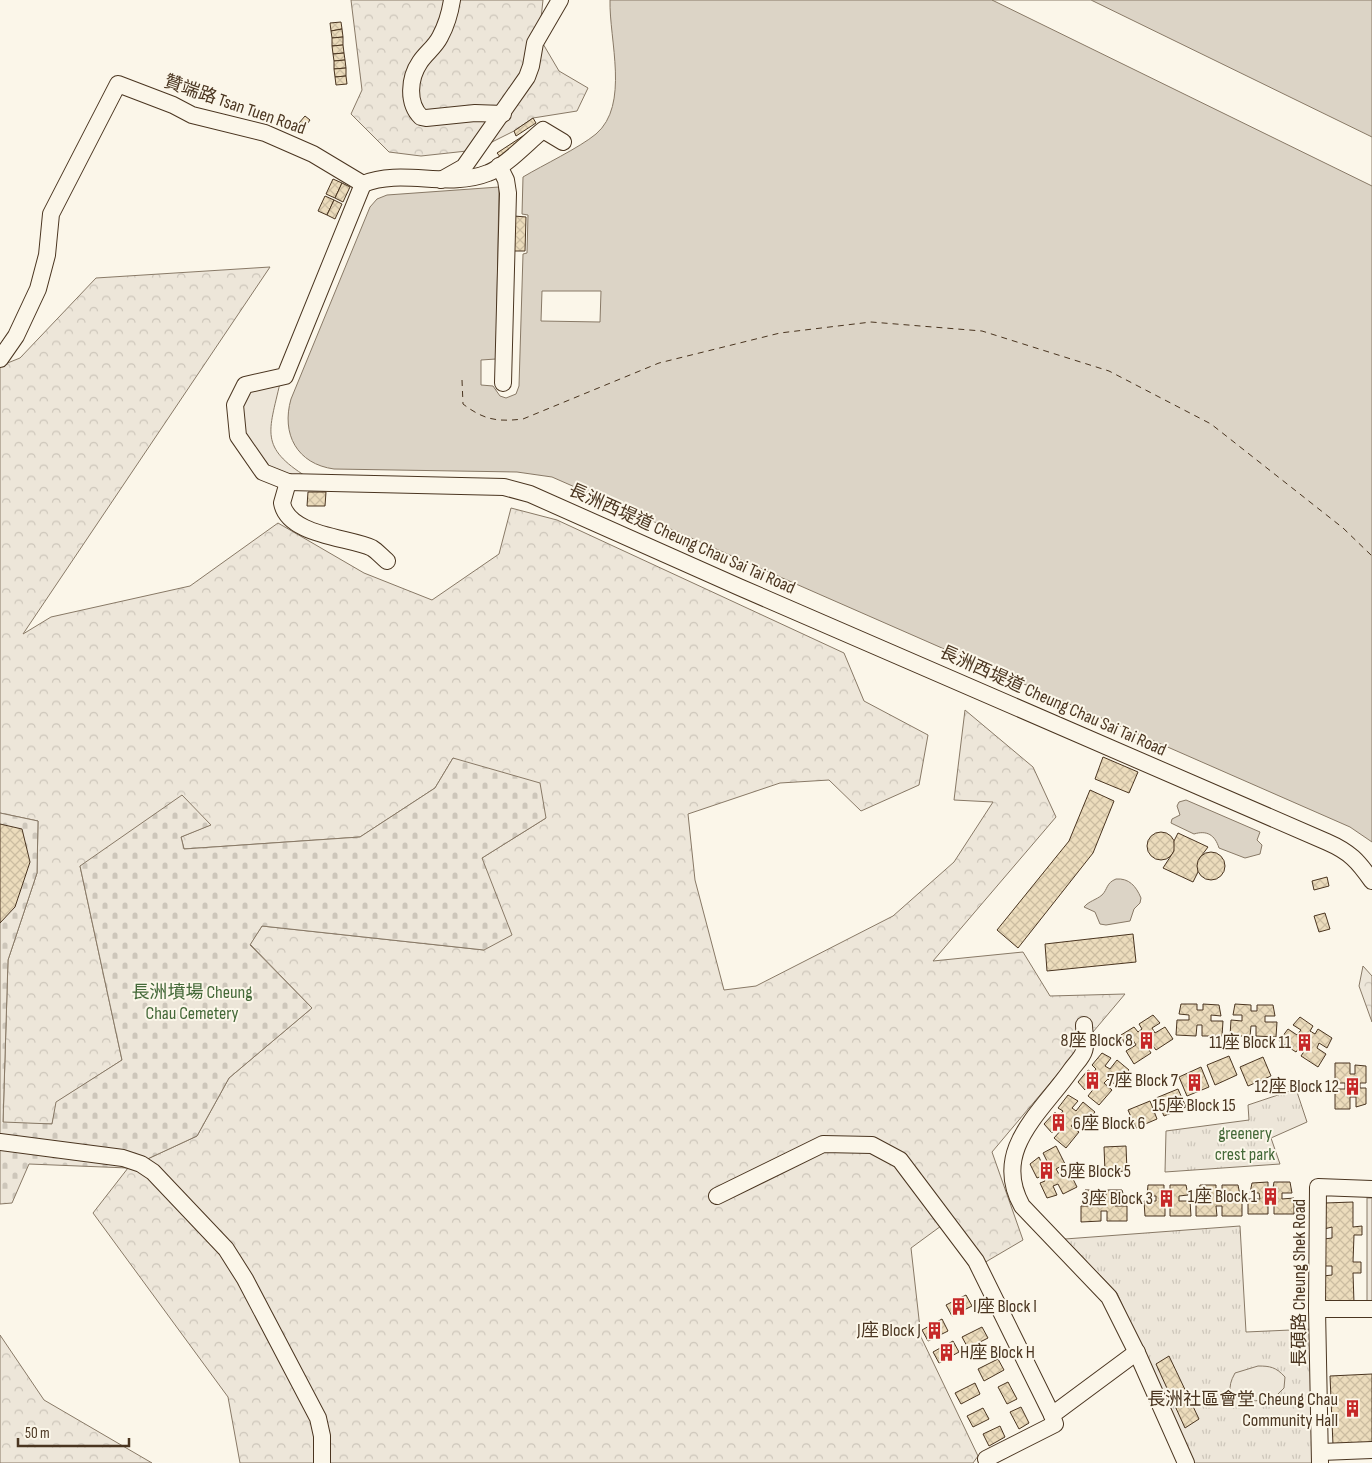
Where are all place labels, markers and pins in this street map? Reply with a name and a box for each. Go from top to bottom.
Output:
place label: 8座 Block 8 [1061,1030,1133,1051]
building icon: 8座 Block 8 [1137,1030,1157,1050]
place label: 11座 Block 11 [1209,1032,1292,1053]
building icon: 11座 Block 11 [1295,1032,1315,1052]
building icon: 7座 Block 7 [1083,1070,1103,1090]
place label: 7座 Block 7 [1107,1070,1179,1091]
building icon: 15座 Block 15 [1184,1072,1204,1092]
place label: 12座 Block 12 [1255,1076,1339,1097]
building icon: 12座 Block 12 [1343,1076,1363,1096]
place label: 15座 Block 15 [1152,1095,1236,1116]
building icon: 6座 Block 6 [1049,1113,1069,1133]
place label: 6座 Block 6 [1073,1113,1146,1134]
building icon: 5座 Block 5 [1036,1161,1056,1181]
place label: 5座 Block 5 [1060,1161,1131,1182]
place label: 1座 Block 1 [1188,1186,1258,1207]
building icon: 1座 Block 1 [1261,1186,1281,1206]
place label: 3座 Block 3 [1081,1188,1153,1209]
building icon: 3座 Block 3 [1157,1188,1177,1208]
building icon: I座 Block I [949,1296,969,1316]
place label: I座 Block I [973,1296,1037,1317]
place label: J座 Block J [856,1320,921,1341]
building icon: J座 Block J [925,1320,945,1340]
building icon: H座 Block H [936,1342,956,1362]
place label: H座 Block H [960,1342,1035,1363]
place label: 長洲社區會堂 Cheung Chau Community Hall [1147,1389,1338,1431]
building icon: 長洲社區會堂 Cheung Chau Community Hall [1342,1399,1362,1419]

